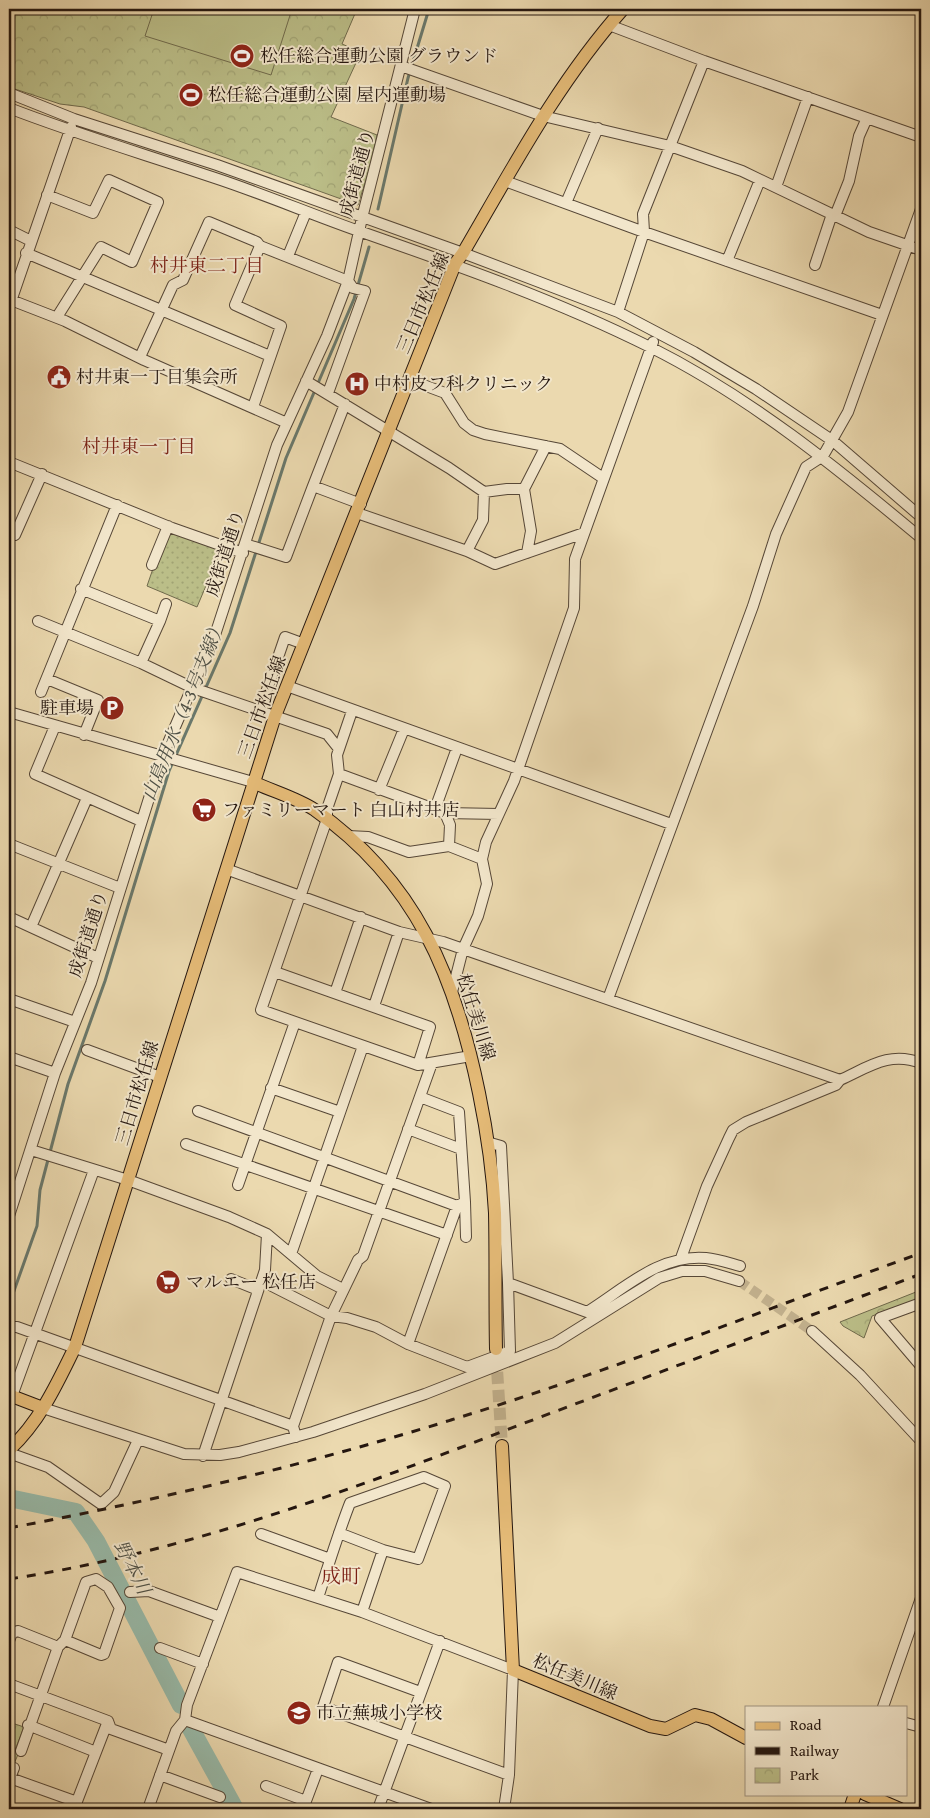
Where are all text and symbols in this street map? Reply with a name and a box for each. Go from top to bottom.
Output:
place label: 松任総合運動公園 グラウンド [260,42,498,69]
sports icon: 松任総合運動公園 グラウンド [229,43,255,69]
place label: 松任総合運動公園 屋内運動場 [208,81,446,108]
sports icon: 松任総合運動公園 屋内運動場 [178,82,204,108]
street label: 成街道通り [332,126,381,220]
street label: 三日市松任線 [389,248,456,358]
district label: 村井東二丁目 [150,251,264,279]
place label: 村井東一丁目集会所 [76,363,238,390]
public building icon: 村井東一丁目集会所 [46,364,72,390]
place label: 中村皮フ科クリニック [374,370,553,397]
hospital icon: 中村皮フ科クリニック [344,371,370,397]
district label: 村井東一丁目 [82,432,196,460]
street label: 成街道通り [198,506,251,600]
water label: 山島用水（4-3号支線） [134,615,232,805]
street label: 三日市松任線 [230,651,293,762]
place label: 駐車場 [40,694,94,721]
parking icon: 駐車場 [99,695,125,721]
place label: ファミリーマート 白山村井店 [222,796,460,823]
supermarket icon: ファミリーマート 白山村井店 [191,797,217,823]
street label: 成街道通り [61,887,114,981]
street label: 松任美川線 [450,970,503,1064]
street label: 三日市松任線 [108,1037,165,1148]
place label: マルエー 松任店 [186,1268,316,1295]
supermarket icon: マルエー 松任店 [155,1269,181,1295]
water label: 野本川 [108,1535,159,1601]
district label: 成町 [321,1561,361,1590]
street label: 松任美川線 [528,1647,622,1707]
place label: 市立蕪城小学校 [316,1699,442,1726]
school or university icon: 市立蕪城小学校 [286,1700,312,1726]
legend [745,1706,908,1796]
text: Road [790,1714,821,1735]
text: Railway [790,1740,840,1761]
text: Park [790,1764,819,1785]

